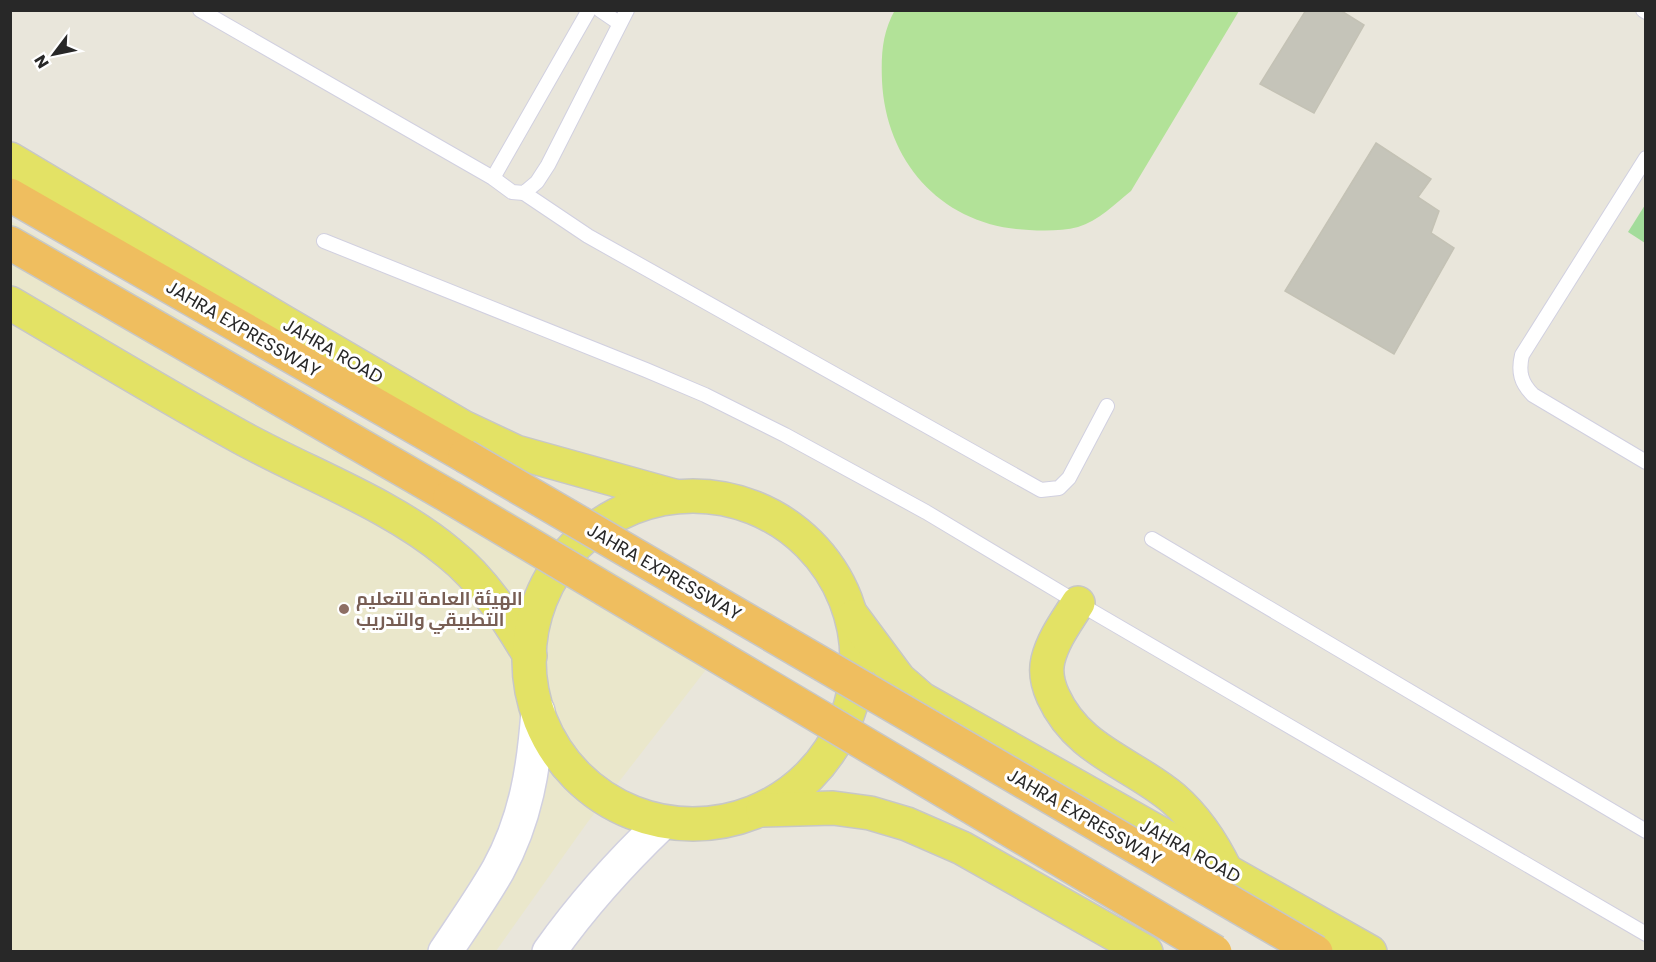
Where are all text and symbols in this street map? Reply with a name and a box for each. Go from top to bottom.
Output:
north arrow [24,24,84,84]
text: N [29,50,55,73]
street label: JAHRA EXPRESSWAY [161,274,325,383]
street label: JAHRA ROAD [279,312,388,389]
street label: JAHRA EXPRESSWAY [582,517,746,626]
place label: الهيئة العامة للتعليم التطبيقي والتدريب [356,586,523,635]
marker: الهيئة العامة للتعليم التطبيقي والتدريب [337,602,351,616]
street label: JAHRA EXPRESSWAY [1002,762,1166,871]
street label: JAHRA ROAD [1135,812,1245,889]

